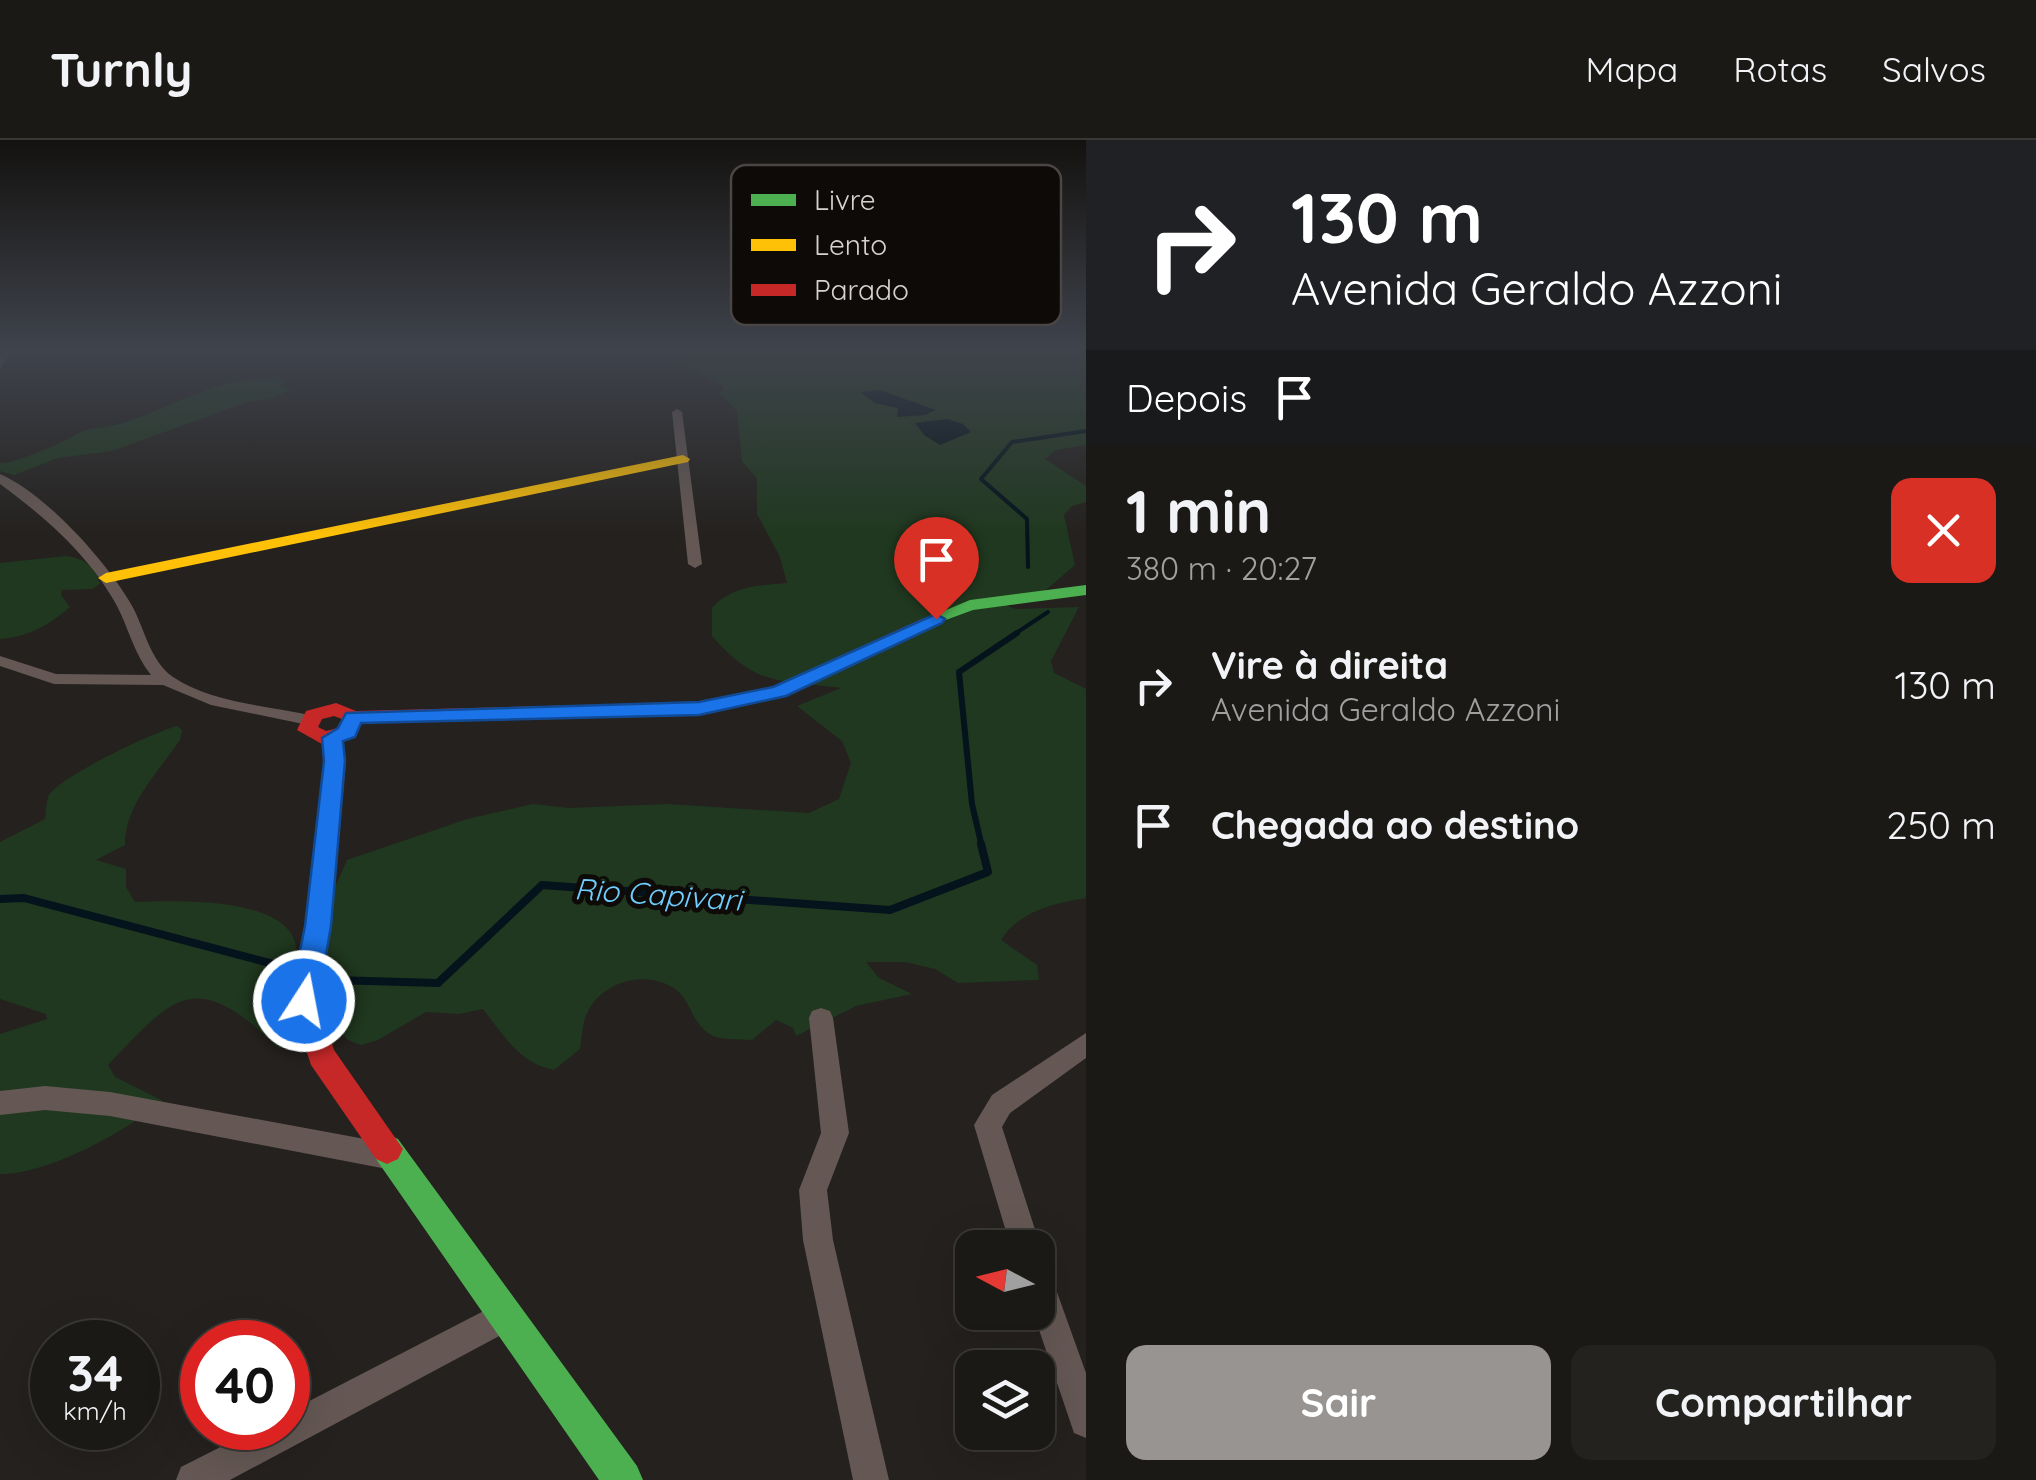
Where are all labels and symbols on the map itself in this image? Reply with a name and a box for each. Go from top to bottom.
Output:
legend [731,165,1061,325]
text: Livre [814,182,876,217]
text: Lento [814,227,887,262]
text: Parado [814,272,909,307]
pin [894,517,979,620]
water label: Rio Capivari [573,869,746,919]
position arrow [252,949,356,1053]
north arrow [955,1230,1055,1330]
speed limit sign: 40 [180,1320,310,1450]

